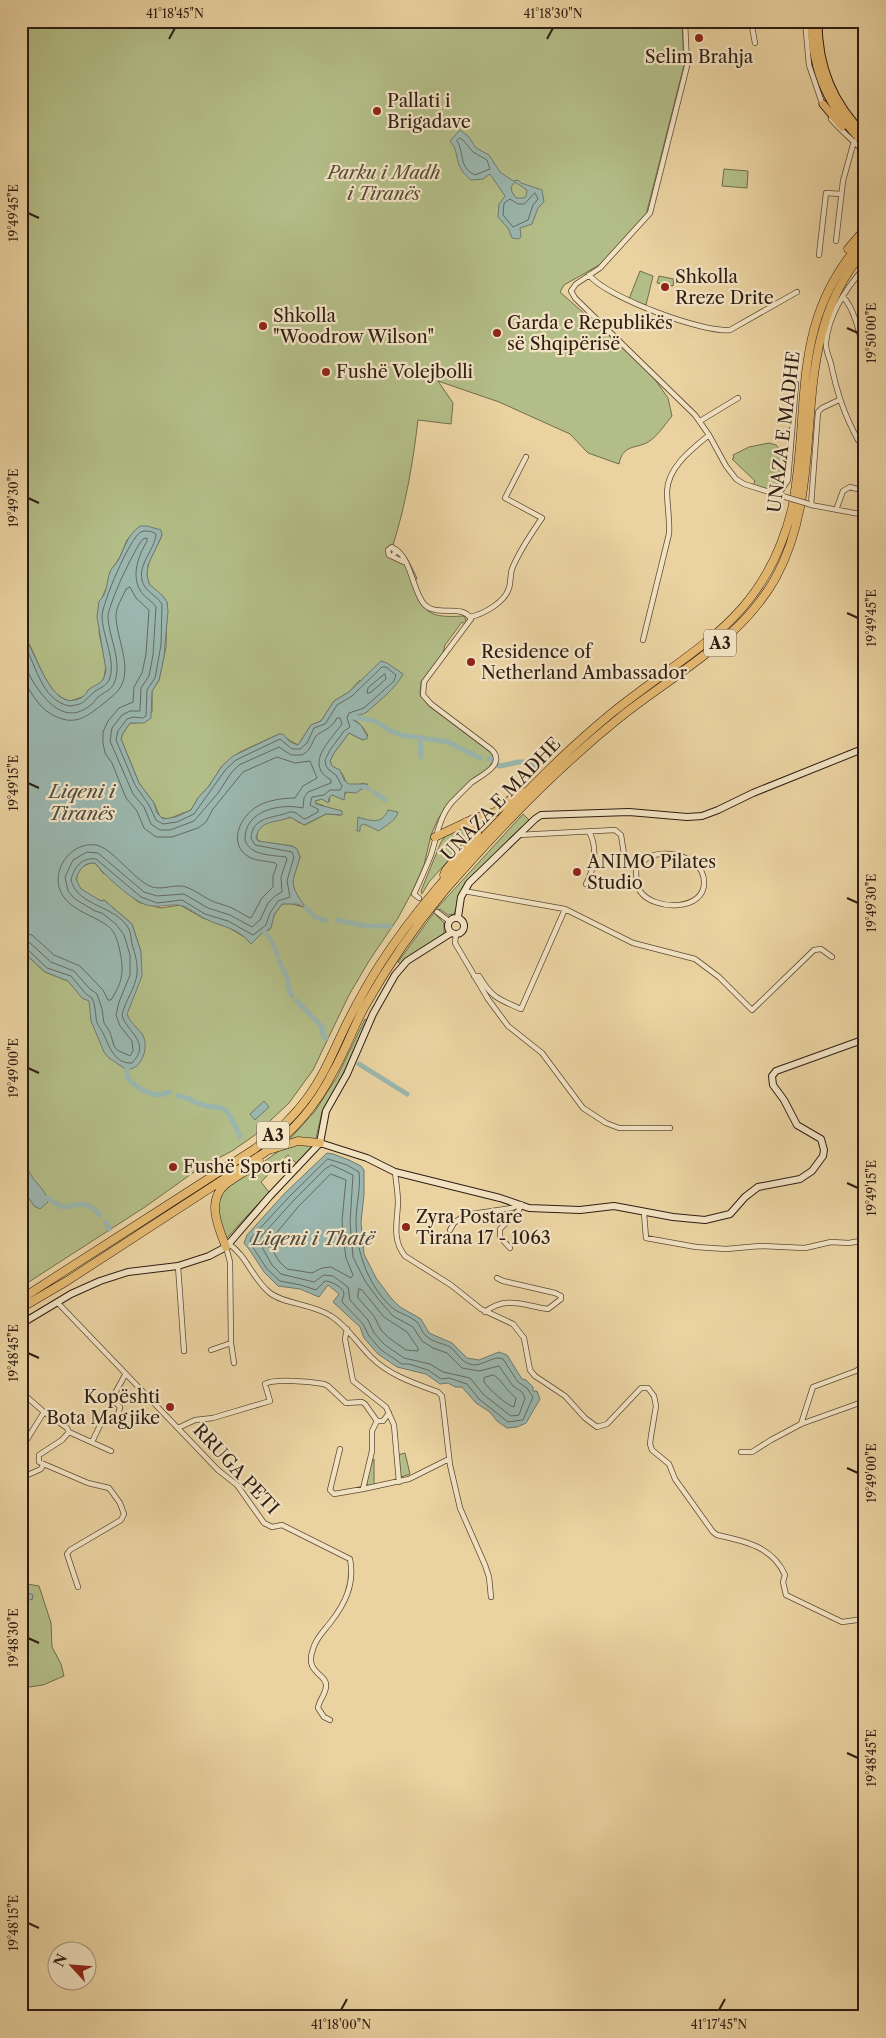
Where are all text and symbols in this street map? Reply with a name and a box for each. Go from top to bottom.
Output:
text: 41°18'45"N [146,6,204,21]
text: 41°18'30"N [523,6,583,21]
marker: Selim Brahja [693,32,705,44]
place label: Selim Brahja [645,46,754,68]
place label: Pallati i Brigadave [387,90,471,133]
marker: Pallati i Brigadave [371,105,383,117]
park label: Parku i Madh i Tiranës [325,162,441,205]
text: 19°49'45"E [6,184,21,242]
place label: Shkolla Rreze Drite [675,266,774,309]
marker: Shkolla Rreze Drite [659,281,671,293]
text: 19°50'00"E [864,303,879,363]
place label: Shkolla "Woodrow Wilson" [273,305,434,348]
place label: Garda e Republikës së Shqipërisë [507,312,673,355]
marker: Shkolla "Woodrow Wilson" [257,320,269,332]
marker: Garda e Republikës së Shqipërisë [491,327,503,339]
street label: UNAZA E MADHE [763,350,805,514]
place label: Fushë Volejbolli [336,361,474,383]
marker: Fushë Volejbolli [320,366,332,378]
text: 19°49'30"E [6,469,21,527]
text: 19°49'45"E [864,589,879,647]
road number: A3 [704,630,736,656]
place label: Residence of Netherland Ambassador [481,641,688,684]
marker: Residence of Netherland Ambassador [465,656,477,668]
street label: UNAZA E MADHE [437,733,565,865]
text: 19°49'15"E [6,755,21,811]
water label: Liqeni i Tiranës [47,780,116,825]
place label: ANIMO Pilates Studio [586,851,716,894]
marker: ANIMO Pilates Studio [571,866,583,878]
text: 19°49'30"E [864,874,879,932]
text: 19°49'00"E [6,1038,21,1098]
road number: A3 [257,1122,289,1148]
place label: Fushë Sporti [183,1156,293,1178]
text: 19°49'15"E [864,1160,879,1216]
marker: Fushë Sporti [167,1161,179,1173]
place label: Zyra Postare Tirana 17 - 1063 [416,1206,551,1249]
marker: Zyra Postare Tirana 17 - 1063 [400,1221,412,1233]
water label: Liqeni i Thatë [250,1227,377,1250]
text: 19°48'45"E [6,1324,21,1382]
place label: Kopështi Bota Magjike [46,1386,161,1429]
marker: Kopështi Bota Magjike [164,1401,176,1413]
street label: RRUGA PETI [188,1419,284,1519]
text: 19°49'00"E [864,1443,879,1503]
text: 19°48'30"E [6,1609,21,1667]
text: 19°48'45"E [864,1729,879,1787]
text: 19°48'15"E [6,1895,21,1951]
north arrow [48,1940,98,1990]
text: N [50,1951,71,1970]
text: 41°18'00"N [311,2017,371,2032]
text: 41°17'45"N [691,2017,747,2032]

